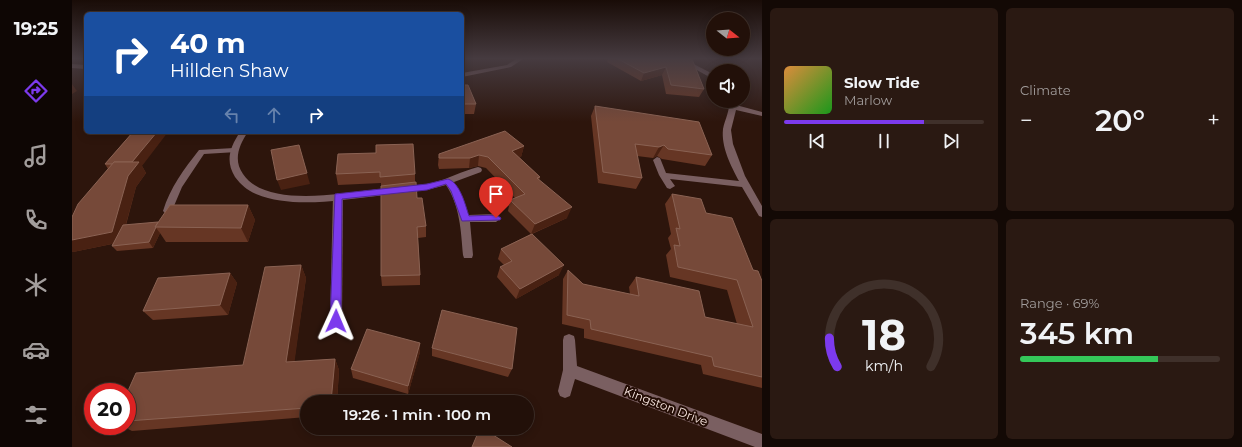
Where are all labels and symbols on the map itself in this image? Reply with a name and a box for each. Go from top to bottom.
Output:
north arrow [706,12,750,56]
pin [479,177,513,218]
position arrow [315,300,357,342]
speed limit sign: 20 [84,383,136,435]
street label: Kingston Drive [622,383,710,429]

